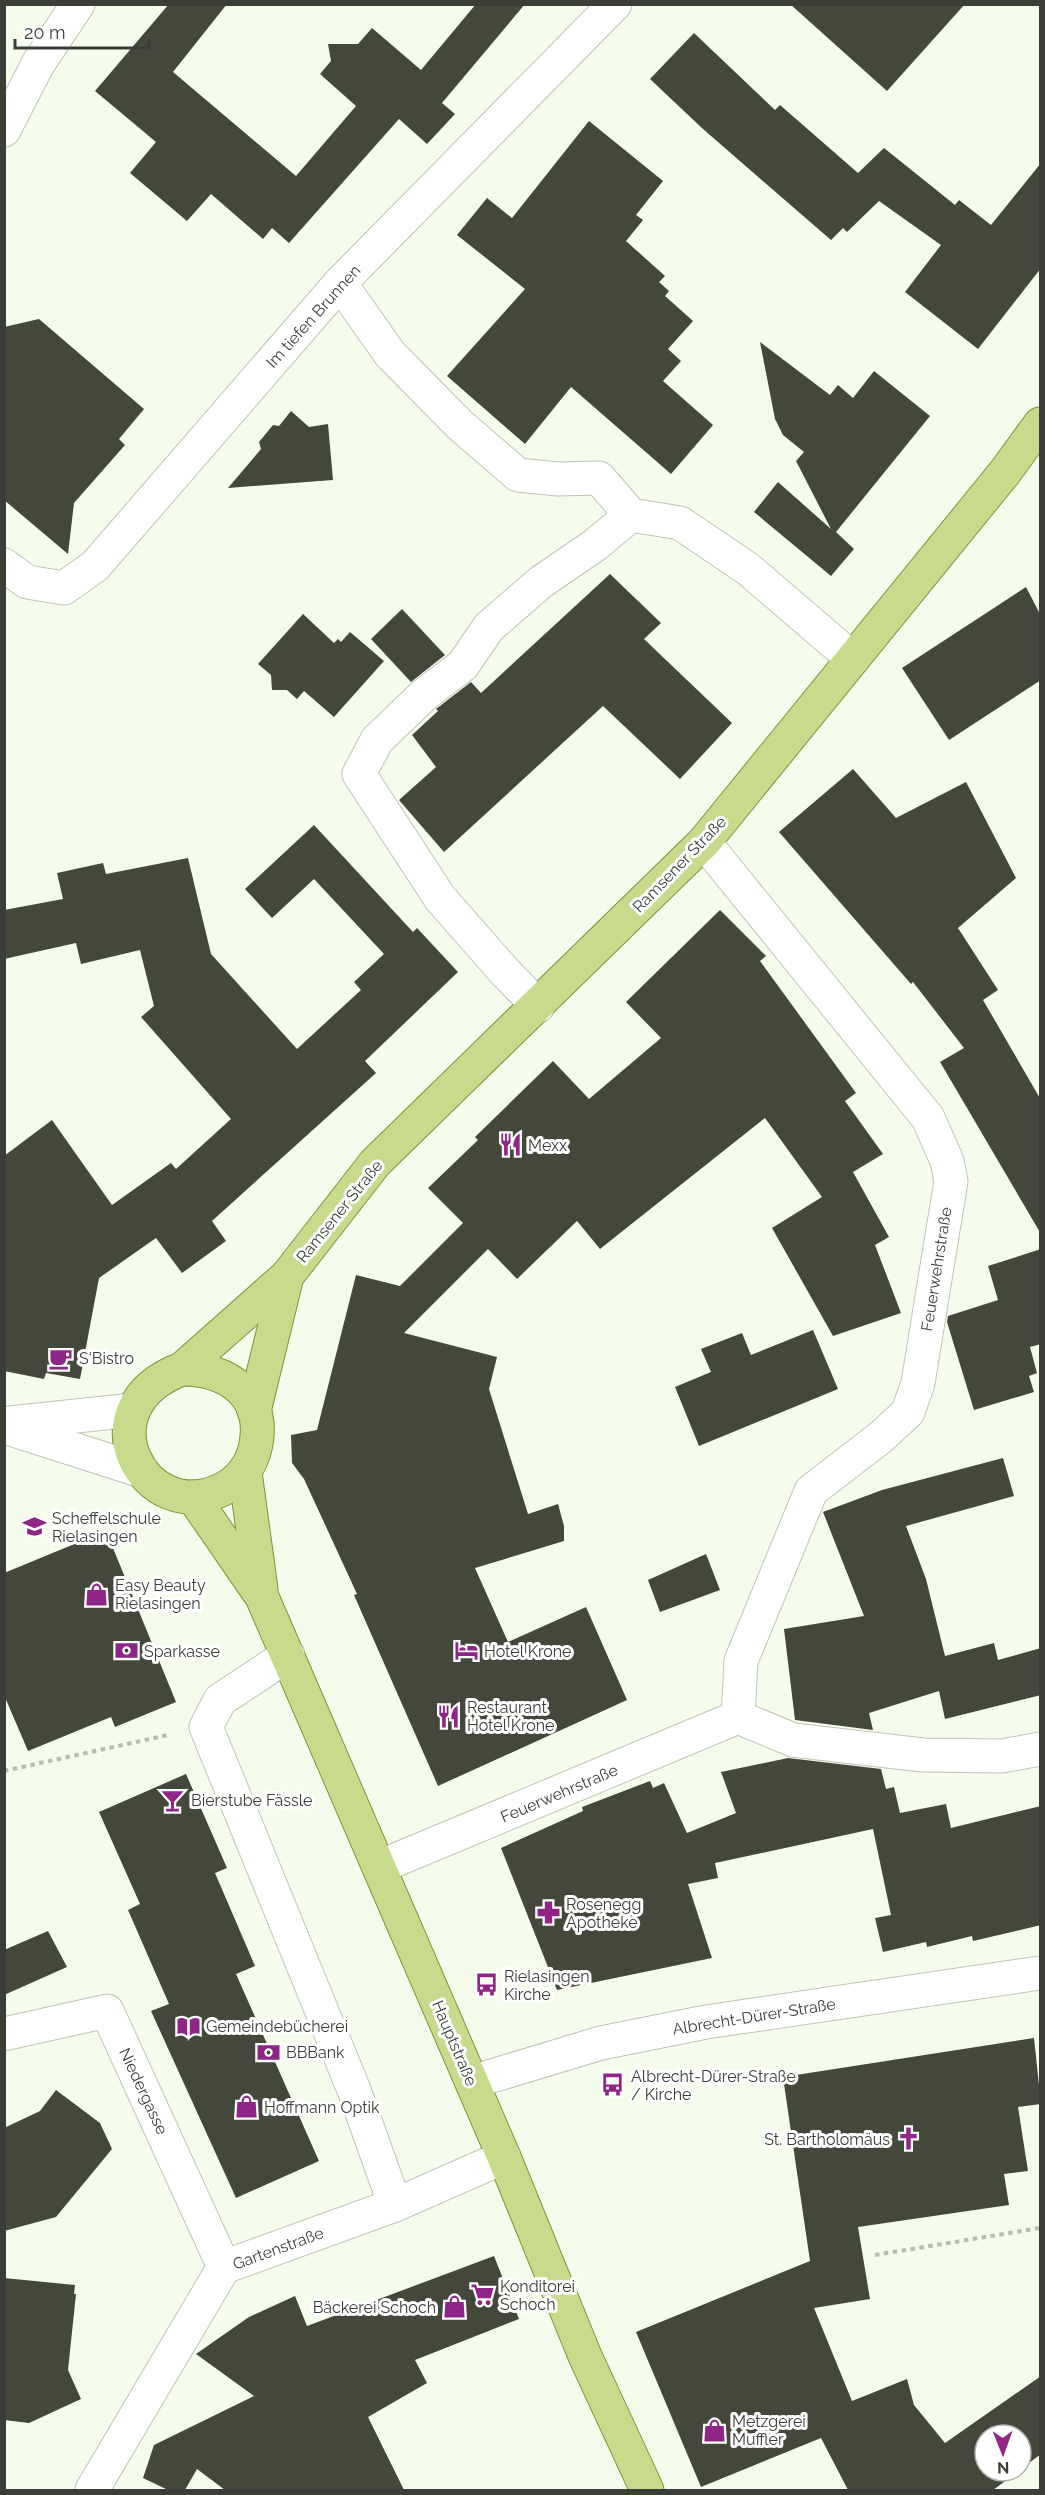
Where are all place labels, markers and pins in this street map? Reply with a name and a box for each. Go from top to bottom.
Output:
restaurant icon: Mexx [497,1132,523,1158]
place label: Mexx [528,1136,567,1155]
cafe icon: S'Bistro [48,1345,74,1371]
place label: S'Bistro [79,1349,134,1368]
place label: Scheffelschule Rielasingen [52,1509,161,1546]
school or university icon: Scheffelschule Rielasingen [21,1514,47,1540]
place label: Easy Beauty Rielasingen [115,1576,206,1613]
shop icon: Easy Beauty Rielasingen [84,1581,110,1607]
bank icon: Sparkasse [113,1638,139,1664]
hotel icon: Hotel Krone [453,1638,479,1664]
place label: Sparkasse [144,1642,220,1661]
place label: Hotel Krone [484,1642,572,1661]
place label: Restaurant Hotel Krone [467,1698,555,1735]
restaurant icon: Restaurant Hotel Krone [436,1703,462,1729]
bar icon: Bierstube Fässle [160,1787,186,1813]
place label: Bierstube Fässle [191,1791,312,1810]
place label: Rosenegg Apotheke [566,1895,641,1932]
pharmacy icon: Rosenegg Apotheke [535,1900,561,1926]
place label: Rielasingen Kirche [504,1967,589,2004]
bus stop icon: Rielasingen Kirche [473,1972,499,1998]
library icon: Gemeindebücherei [175,2013,201,2039]
place label: Gemeindebücherei [206,2017,348,2036]
bank icon: BBBank [255,2039,281,2065]
place label: BBBank [286,2043,345,2062]
place label: Albrecht-Dürer-Straße / Kirche [631,2067,796,2104]
bus stop icon: Albrecht-Dürer-Straße / Kirche [600,2072,626,2098]
shop icon: Hoffmann Optik [233,2094,259,2120]
place label: Hoffmann Optik [264,2098,380,2117]
church icon: St. Bartholomäus [895,2126,921,2152]
place label: St. Bartholomäus [764,2130,890,2149]
place label: Konditorei Schoch [500,2277,575,2314]
supermarket icon: Konditorei Schoch [469,2282,495,2308]
shop icon: Bäckerei Schoch [441,2294,467,2320]
place label: Bäckerei Schoch [313,2298,436,2317]
place label: Metzgerei Muffler [732,2412,806,2449]
shop icon: Metzgerei Muffler [701,2417,727,2443]

